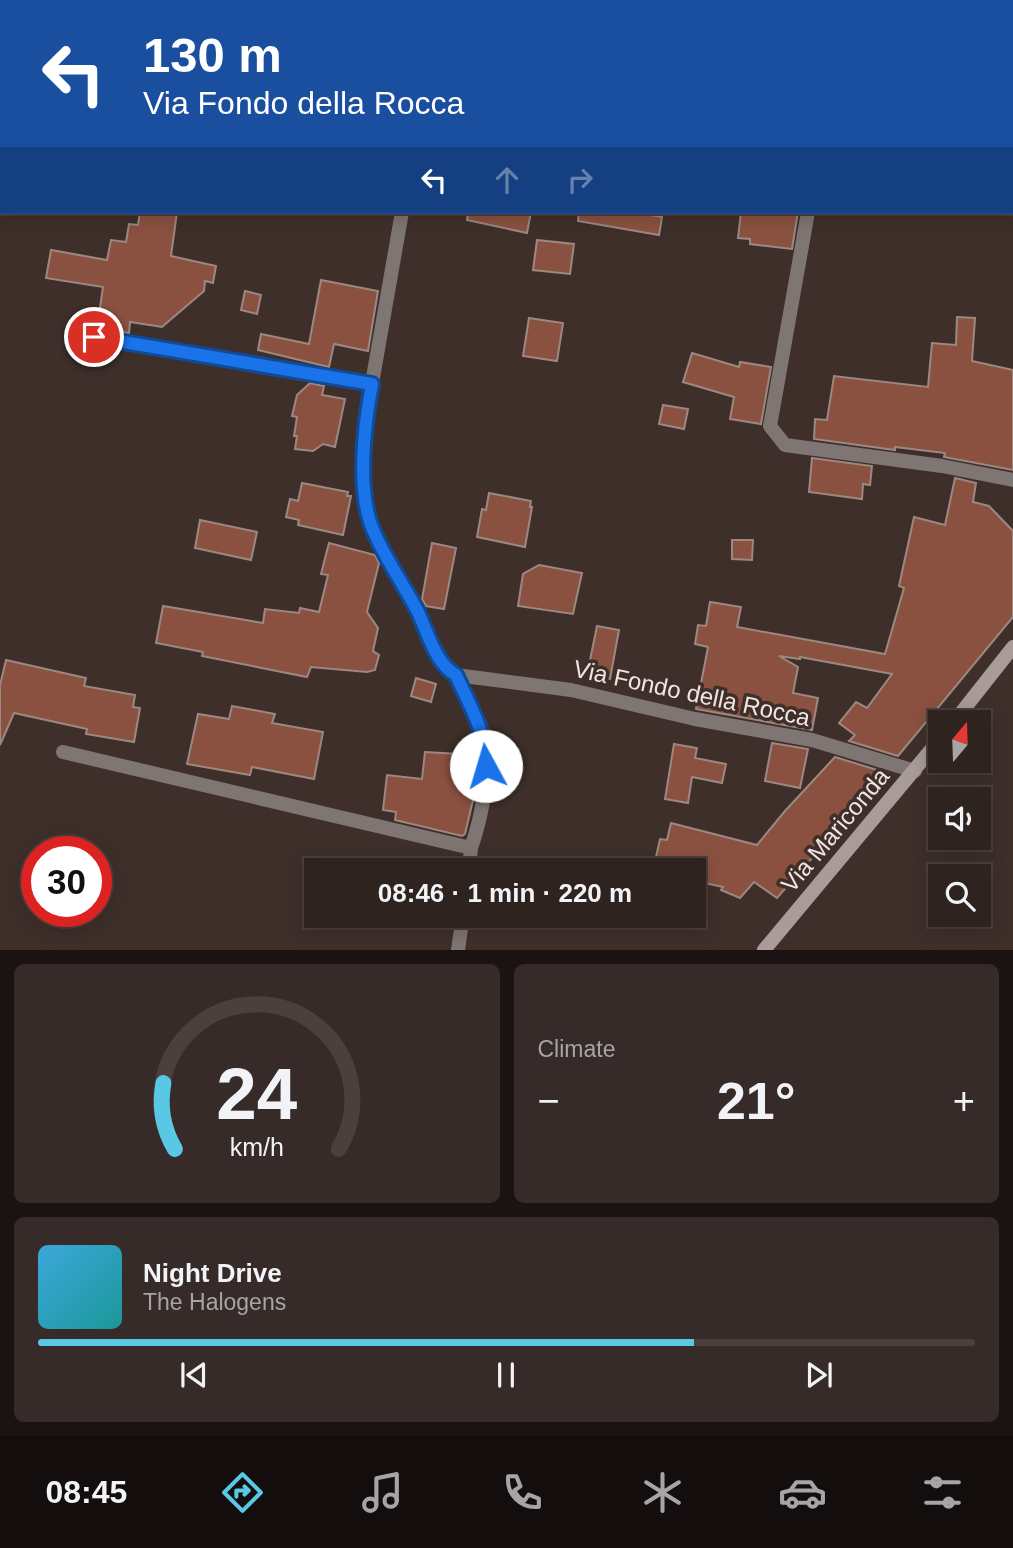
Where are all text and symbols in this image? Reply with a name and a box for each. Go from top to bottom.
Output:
icon: left [28,28,119,119]
text: 130 m [143,28,282,82]
text: Via Fondo della Rocca [143,85,464,121]
icon: left [415,161,453,199]
icon: ahead [488,161,526,199]
icon: right [561,161,599,199]
pin [64,307,124,367]
icon: arrive [75,318,113,356]
street label: Via Fondo della Rocca [571,655,813,731]
north arrow [928,710,990,774]
map controls [928,710,991,927]
position arrow [449,729,523,803]
street label: Via Mariconda [775,762,895,897]
button: sound [928,787,991,850]
speed limit sign: 30 [21,836,112,927]
button: search [928,864,991,927]
text: 08:46 · 1 min · 220 m [378,878,632,908]
text: Climate [538,1036,615,1062]
text: 24 [216,1054,298,1135]
text: 21° [717,1072,796,1130]
text: − [538,1080,560,1122]
text: + [953,1080,975,1122]
text: km/h [230,1133,284,1161]
text: Night Drive [143,1258,282,1288]
text: The Halogens [143,1289,286,1315]
icon: previous [175,1356,213,1394]
icon: pause [487,1356,525,1394]
icon: next [800,1356,838,1394]
icon: directions [218,1468,267,1517]
icon: music [358,1468,407,1517]
icon: phone [498,1468,547,1517]
icon: climate [638,1468,687,1517]
icon: car [778,1468,827,1517]
icon: filters [918,1468,967,1517]
text: 08:45 [46,1474,127,1510]

